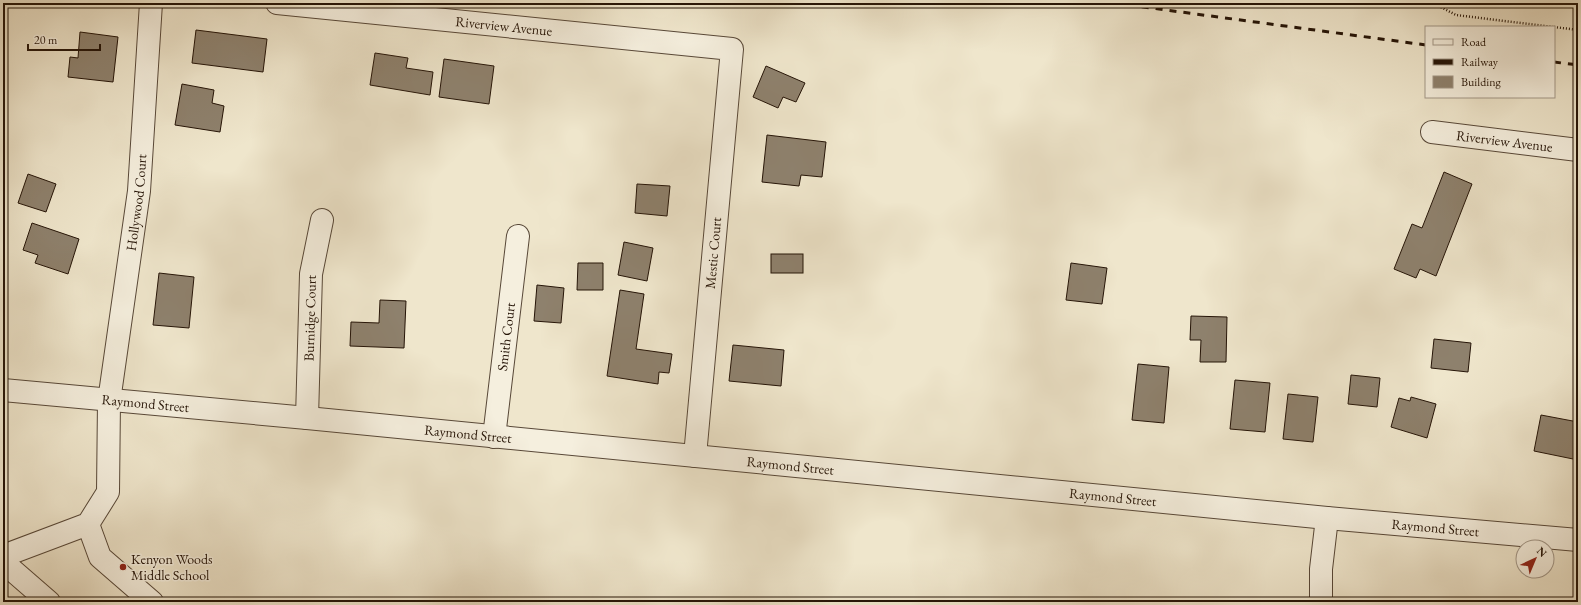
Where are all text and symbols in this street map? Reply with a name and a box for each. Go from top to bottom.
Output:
street label: Riverview Avenue [455,12,554,40]
scale bar [28,26,100,52]
legend [1425,26,1555,98]
text: 20 m [34,32,58,48]
text: Road [1461,34,1487,50]
text: Railway [1461,54,1499,70]
text: Building [1461,74,1502,90]
street label: Riverview Avenue [1455,126,1554,156]
street label: Hollywood Court [122,153,150,252]
street label: Mestic Court [701,216,725,290]
street label: Burnidge Court [300,274,320,361]
street label: Smith Court [493,301,519,372]
street label: Raymond Street [101,390,190,416]
street label: Raymond Street [423,421,513,447]
street label: Raymond Street [746,452,835,479]
street label: Raymond Street [1068,484,1158,510]
street label: Raymond Street [1391,515,1480,540]
north arrow [1515,539,1555,579]
text: N [1534,544,1550,560]
place label: Kenyon Woods Middle School [131,550,213,584]
marker: Kenyon Woods Middle School [118,562,128,572]

